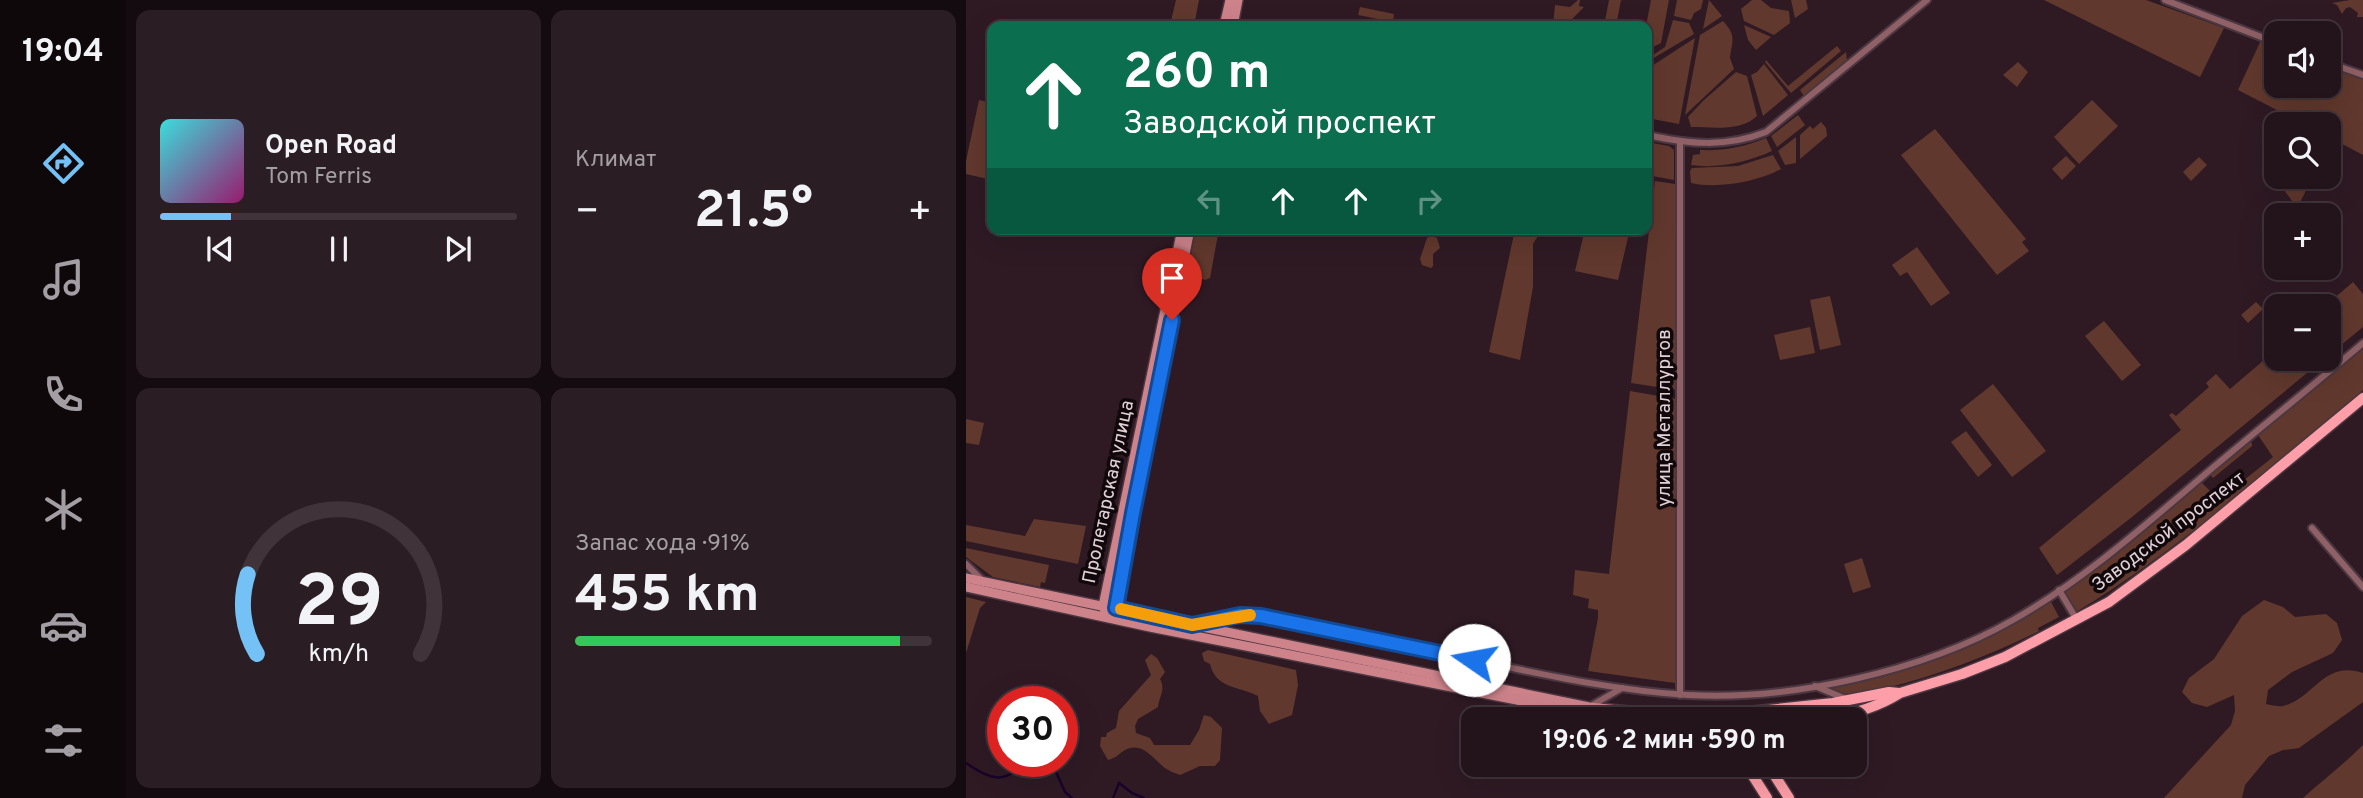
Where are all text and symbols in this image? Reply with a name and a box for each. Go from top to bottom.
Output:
map controls [2264,21,2341,371]
button: sound [2264,21,2341,98]
text: 19:04 [22,33,104,73]
text: 260 m [1123,44,1270,106]
icon: ahead [1008,49,1099,140]
text: Заводской проспект [1123,105,1436,145]
button: search [2264,112,2341,189]
text: Open Road [265,130,397,163]
icon: directions [39,139,88,188]
text: Климат [575,146,656,175]
text: Tom Ferris [265,163,372,192]
text: 21.5° [694,180,813,246]
icon: left [1191,182,1229,220]
icon: ahead [1264,182,1302,220]
icon: ahead [1337,182,1375,220]
icon: right [1410,182,1448,220]
text: − [575,189,600,238]
text: + [907,189,932,238]
button: + [2264,203,2341,280]
icon: previous [201,230,239,268]
icon: pause [320,230,358,268]
icon: next [439,230,477,268]
pin [1142,248,1202,320]
icon: music [39,255,88,304]
icon: arrive [1153,259,1191,297]
button: − [2264,294,2341,371]
street label: улица Металлургов [1653,329,1677,507]
icon: phone [39,370,88,419]
street label: Пролетарская улица [1078,398,1140,586]
street label: Заводской проспект [2088,466,2251,598]
icon: climate [39,485,88,534]
text: Запас хода · 91% [575,530,750,559]
text: 29 [294,560,383,652]
text: 455 km [575,564,760,630]
icon: car [39,601,88,650]
position arrow [1437,623,1511,697]
text: km/h [308,639,369,671]
speed limit sign: 30 [987,686,1078,777]
icon: filters [39,716,88,765]
text: 19:06 · 2 мин · 590 m [1542,725,1786,758]

